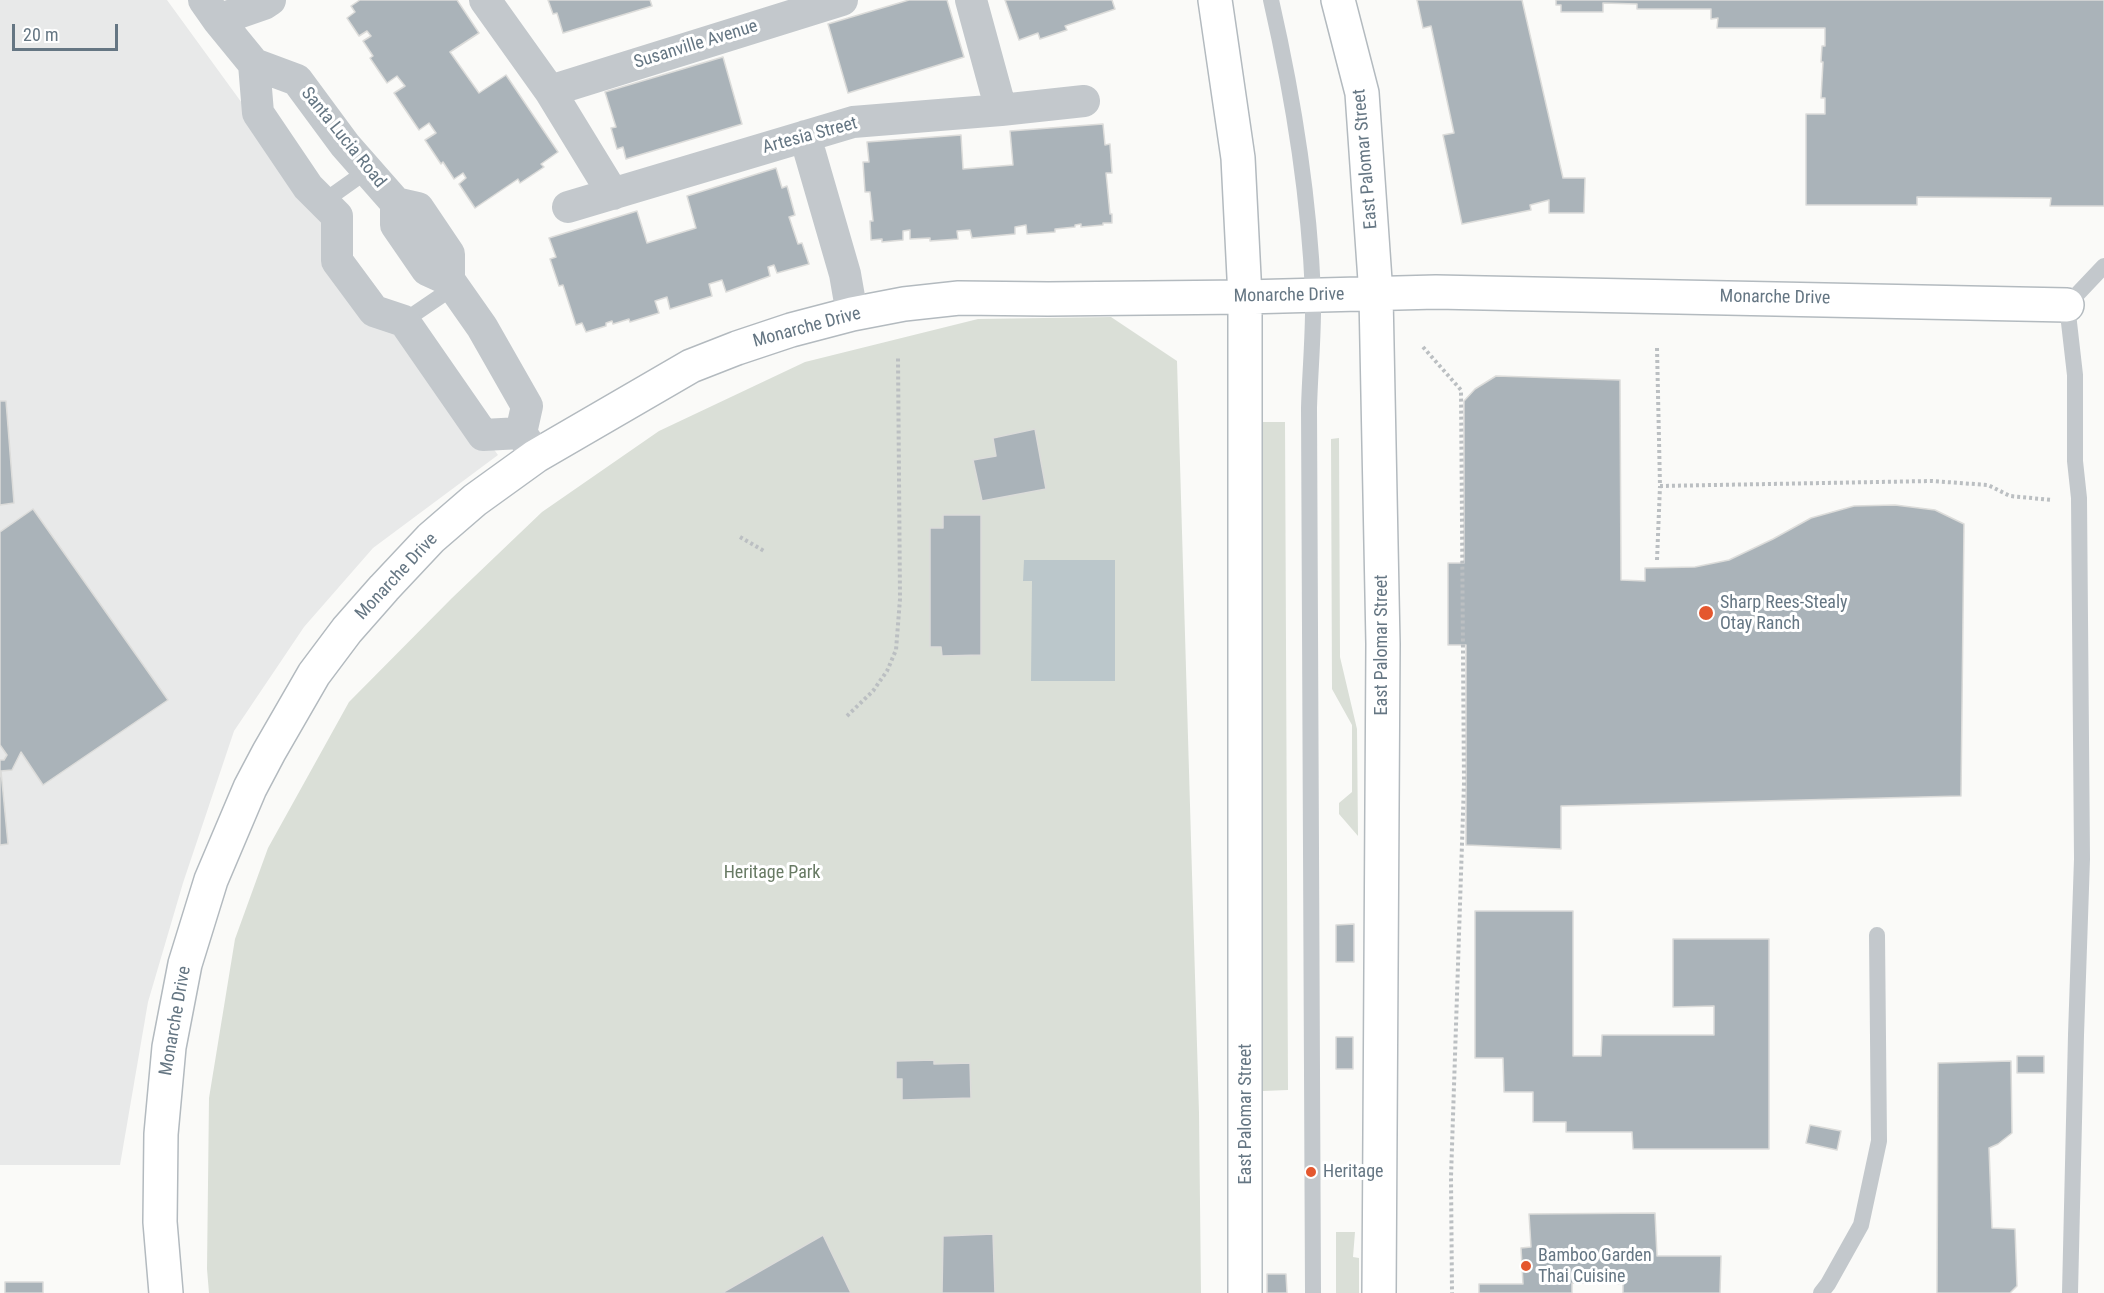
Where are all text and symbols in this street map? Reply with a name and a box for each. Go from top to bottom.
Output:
scale bar [15,12,122,50]
street label: Susanville Avenue [632,16,760,74]
text: 20 m [23,24,58,45]
street label: Santa Lucia Road [296,83,390,193]
street label: East Palomar Street [1349,88,1383,230]
street label: Artesia Street [760,113,860,159]
street label: Monarche Drive [1233,284,1345,308]
street label: Monarche Drive [1719,286,1831,310]
street label: Monarche Drive [751,303,863,353]
street label: Monarche Drive [351,529,443,625]
street label: East Palomar Street [1371,575,1393,715]
place label: Sharp Rees-Stealy Otay Ranch [1720,592,1848,634]
marker: Sharp Rees-Stealy Otay Ranch [1697,604,1715,622]
park label: Heritage Park [724,862,820,884]
street label: Monarche Drive [156,965,196,1077]
street label: East Palomar Street [1235,1044,1257,1184]
place label: Heritage [1323,1161,1383,1183]
marker: Heritage [1304,1165,1318,1179]
place label: Bamboo Garden Thai Cuisine [1538,1245,1652,1288]
marker: Bamboo Garden Thai Cuisine [1519,1259,1533,1273]

